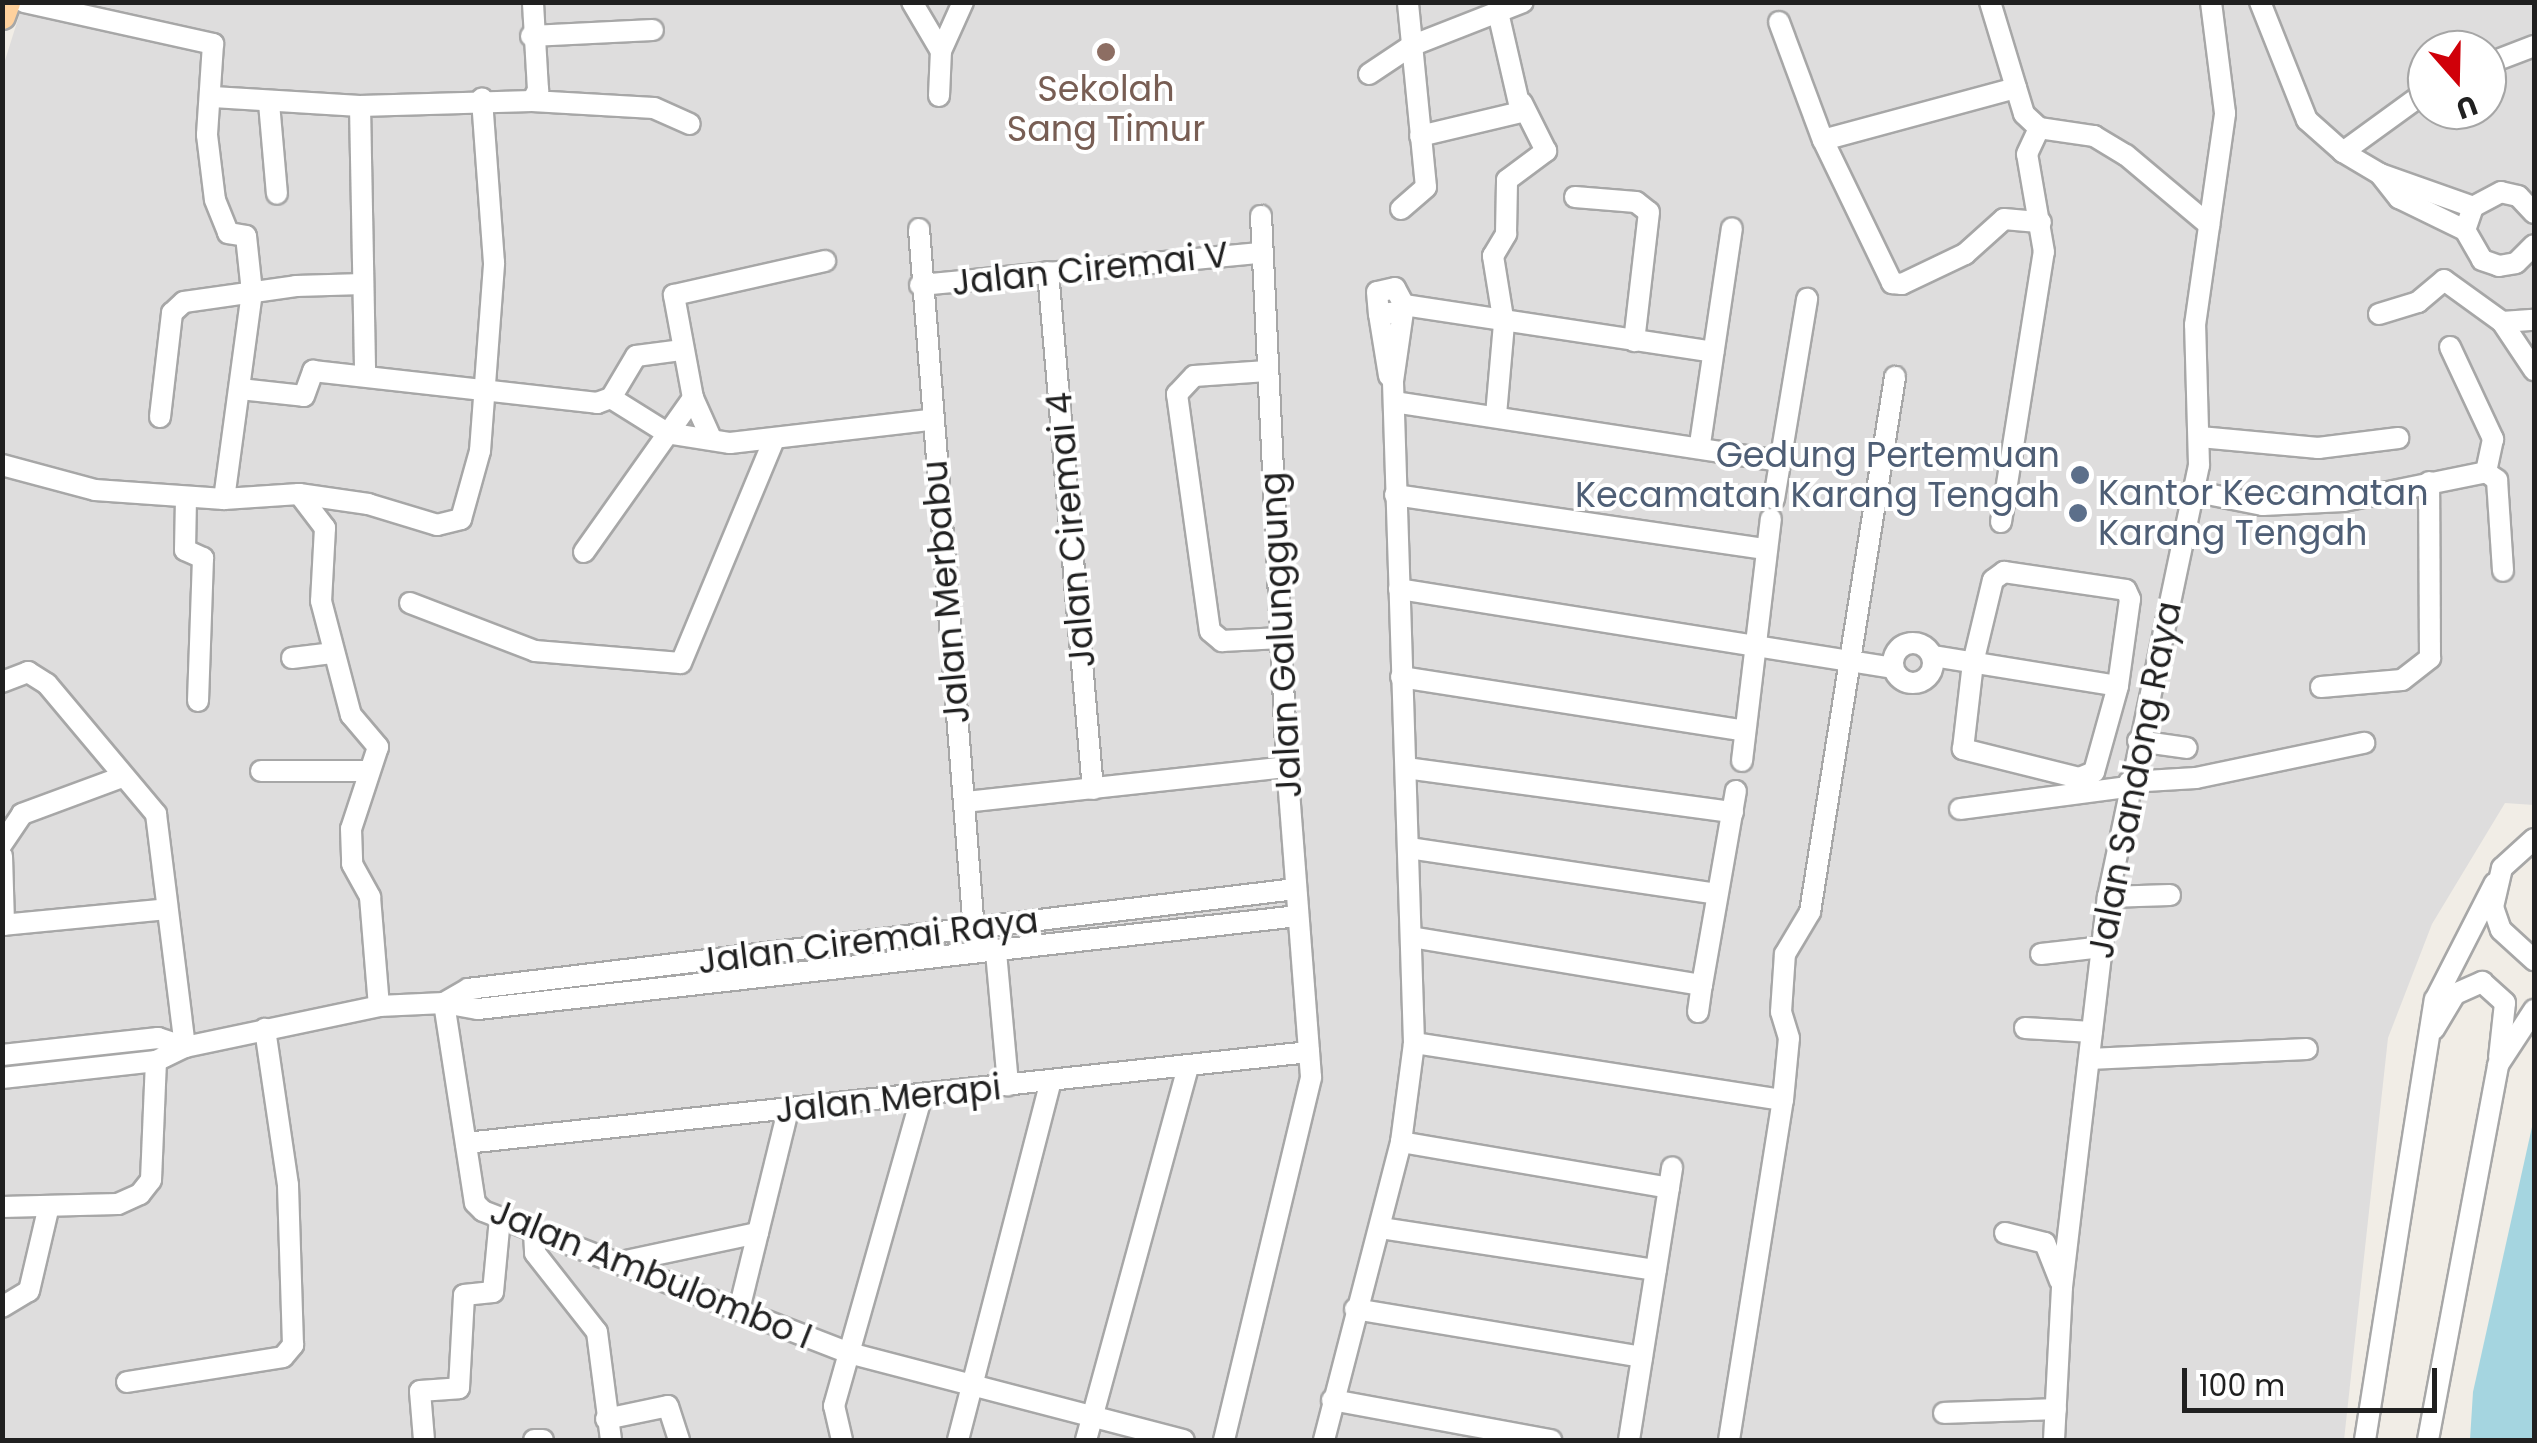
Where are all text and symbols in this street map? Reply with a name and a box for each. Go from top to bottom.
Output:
north arrow [2407,30,2507,130]
marker: Sekolah Sang Timur [1095,41,1117,63]
place label: Sekolah Sang Timur [1007,68,1205,150]
text: U [2451,85,2483,128]
street label: Jalan Ciremai V [950,234,1230,304]
street label: Jalan Ciremai 4 [1038,391,1104,669]
place label: Gedung Pertemuan Kecamatan Karang Tengah [1575,434,2060,516]
street label: Jalan Merbabu [914,458,978,726]
marker: Gedung Pertemuan Kecamatan Karang Tengah [2069,464,2091,486]
street label: Jalan Galunggung [1251,471,1311,799]
place label: Kantor Kecamatan Karang Tengah [2098,472,2429,554]
marker: Kantor Kecamatan Karang Tengah [2067,502,2089,524]
street label: Jalan Sandong Raya [2080,598,2190,962]
street label: Jalan Ciremai Raya [695,899,1041,983]
street label: Jalan Merapi [773,1066,1003,1132]
street label: Jalan Ambulombo I [484,1190,818,1358]
scale bar [2187,1348,2442,1410]
text: 100 m [2199,1364,2285,1407]

